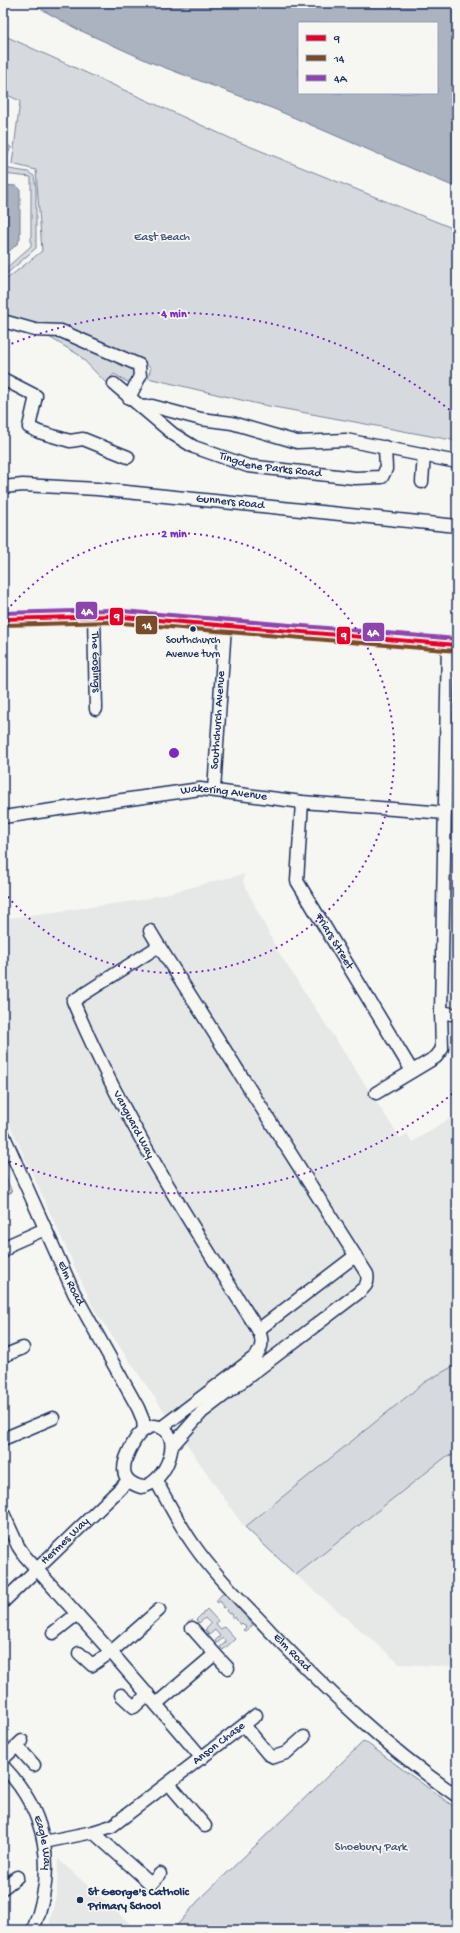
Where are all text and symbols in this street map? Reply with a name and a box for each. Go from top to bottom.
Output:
legend [298,22,438,94]
text: 9 [333,33,340,47]
text: 14 [333,53,345,67]
text: 4A [334,73,348,87]
park label: East Beach [134,231,190,245]
text: 4 min [160,308,187,322]
street label: Tingdene Parks Road [216,449,323,481]
street label: Gunners Road [195,492,266,513]
text: 2 min [161,528,187,542]
line badge: 4A [75,601,98,620]
text: 4A [80,607,94,619]
line badge: 9 [109,607,124,626]
text: 9 [113,612,120,624]
line badge: 14 [135,615,158,635]
text: 14 [141,621,153,633]
line badge: 4A [362,622,385,642]
marker: Southchurch Avenue turn [188,624,198,634]
line badge: 9 [336,626,351,645]
text: 4A [366,628,380,640]
street label: The Goslings [87,631,103,693]
text: 9 [340,631,347,643]
place label: Southchurch Avenue turn [166,635,221,661]
street label: Southchurch Avenue [208,670,229,770]
centre of rings [167,746,181,760]
street label: Wakering Avenue [180,782,269,805]
street label: Friars Street [311,910,357,973]
street label: Vanguard Way [109,1088,157,1162]
street label: Elm Road [54,1259,87,1309]
street label: Hermes Way [38,1515,93,1568]
street label: Elm Road [270,1631,314,1676]
street label: Anson Chase [190,1719,249,1768]
street label: Eagle Way [30,1814,53,1870]
park label: Shoebury Park [335,1841,409,1855]
place label: St George's Catholic Primary School [87,1886,190,1914]
marker: St George's Catholic Primary School [75,1895,85,1905]

